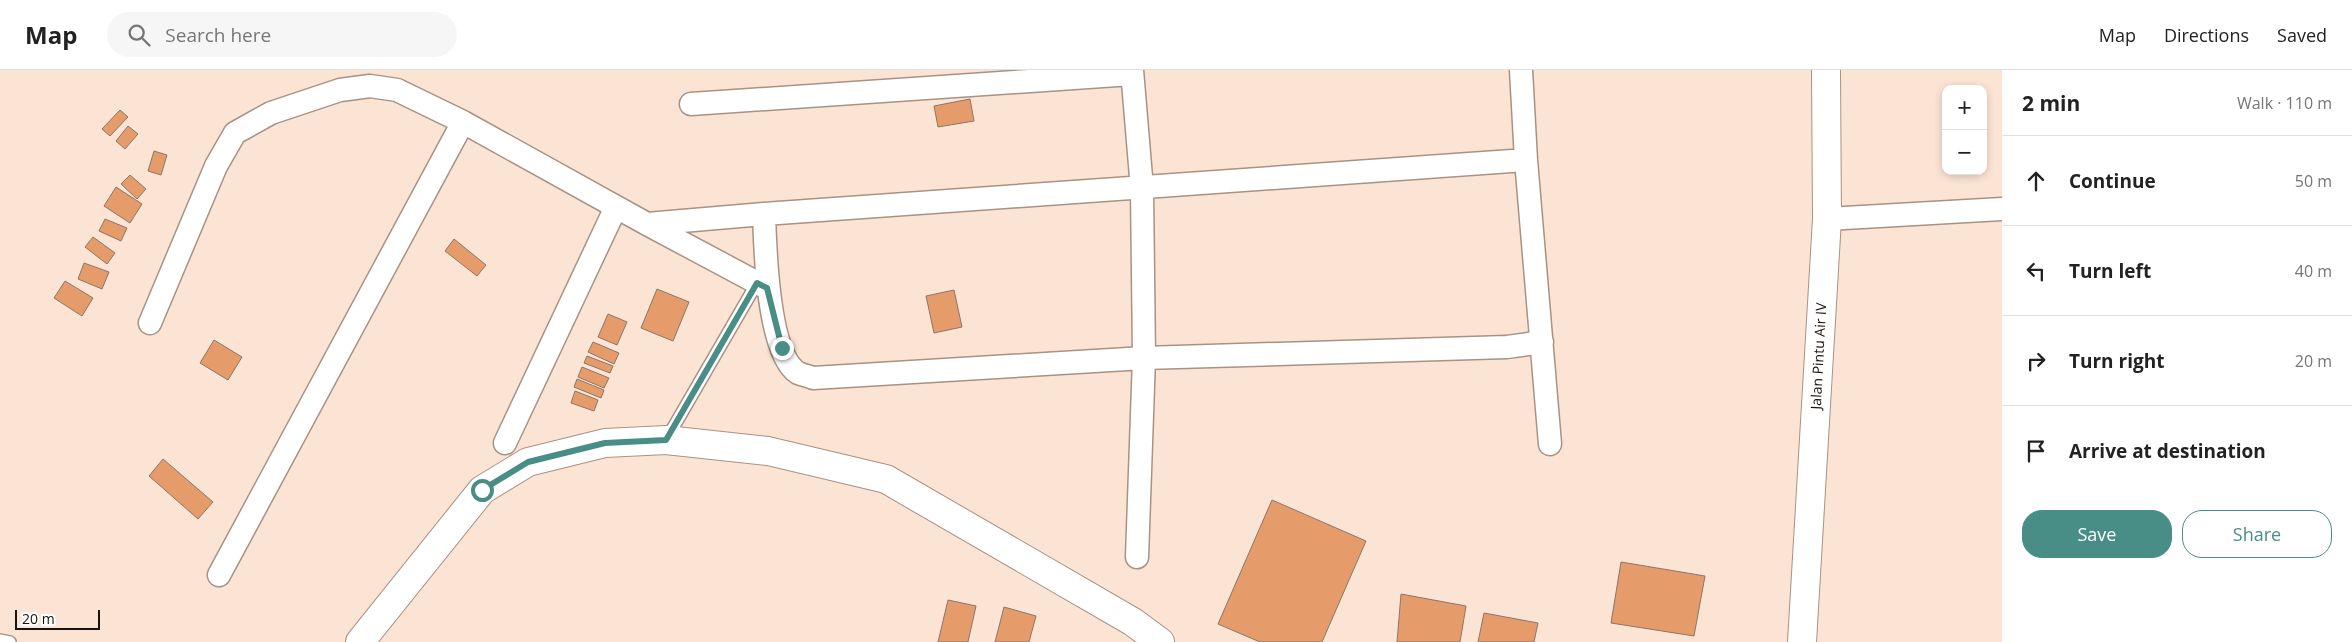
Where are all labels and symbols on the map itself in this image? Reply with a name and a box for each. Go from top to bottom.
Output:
street label: Jalan Pintu Air IV [1806,302,1830,412]
route end [771,337,794,360]
route start [471,479,494,502]
scale bar [15,607,100,630]

